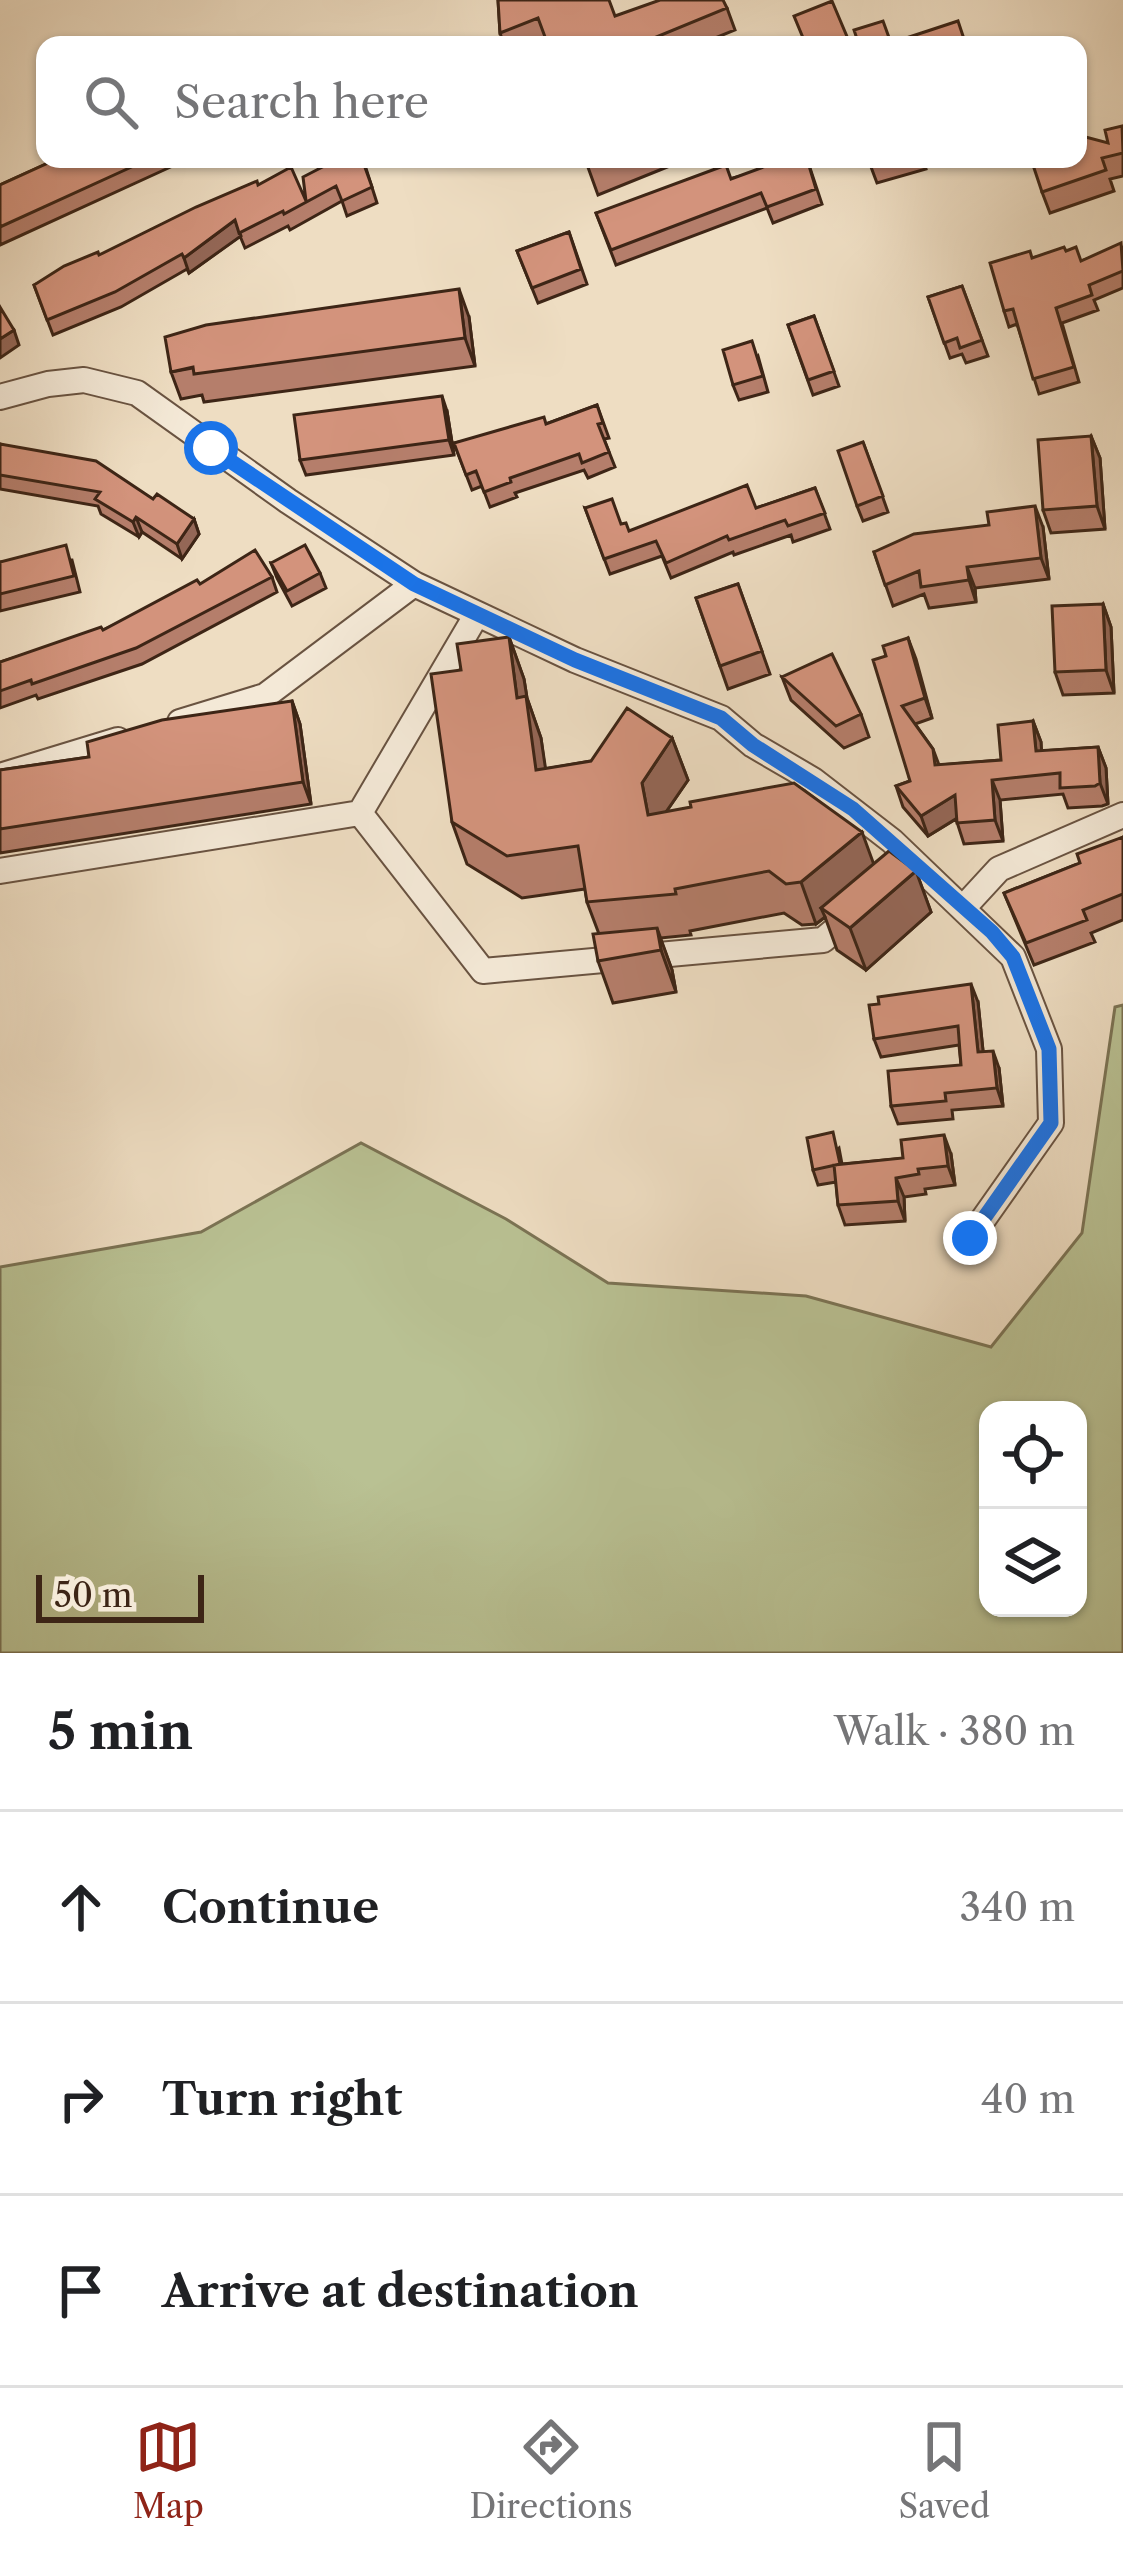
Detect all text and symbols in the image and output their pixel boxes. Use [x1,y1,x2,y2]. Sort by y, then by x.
search box [36,36,1087,168]
icon: search [78,69,144,135]
text: Search here [174,74,429,130]
route start [184,421,238,475]
route end [943,1211,997,1265]
map controls [979,1401,1087,1617]
button: locate [979,1401,1087,1509]
button: layers [979,1509,1087,1617]
scale bar [36,1569,204,1622]
text: 50 m [54,1575,132,1616]
text: 5 min [48,1700,193,1762]
text: Walk · 380 m [834,1707,1075,1755]
icon: ahead [48,1874,114,1940]
text: Continue [162,1879,379,1935]
text: 340 m [960,1883,1075,1931]
icon: right [48,2066,114,2132]
text: Turn right [162,2071,402,2127]
text: 40 m [981,2075,1075,2123]
icon: arrive [48,2258,114,2324]
text: Arrive at destination [162,2263,639,2319]
tab: Map [133,2414,204,2527]
tab: Directions [470,2414,633,2527]
tab: Saved [898,2414,990,2527]

